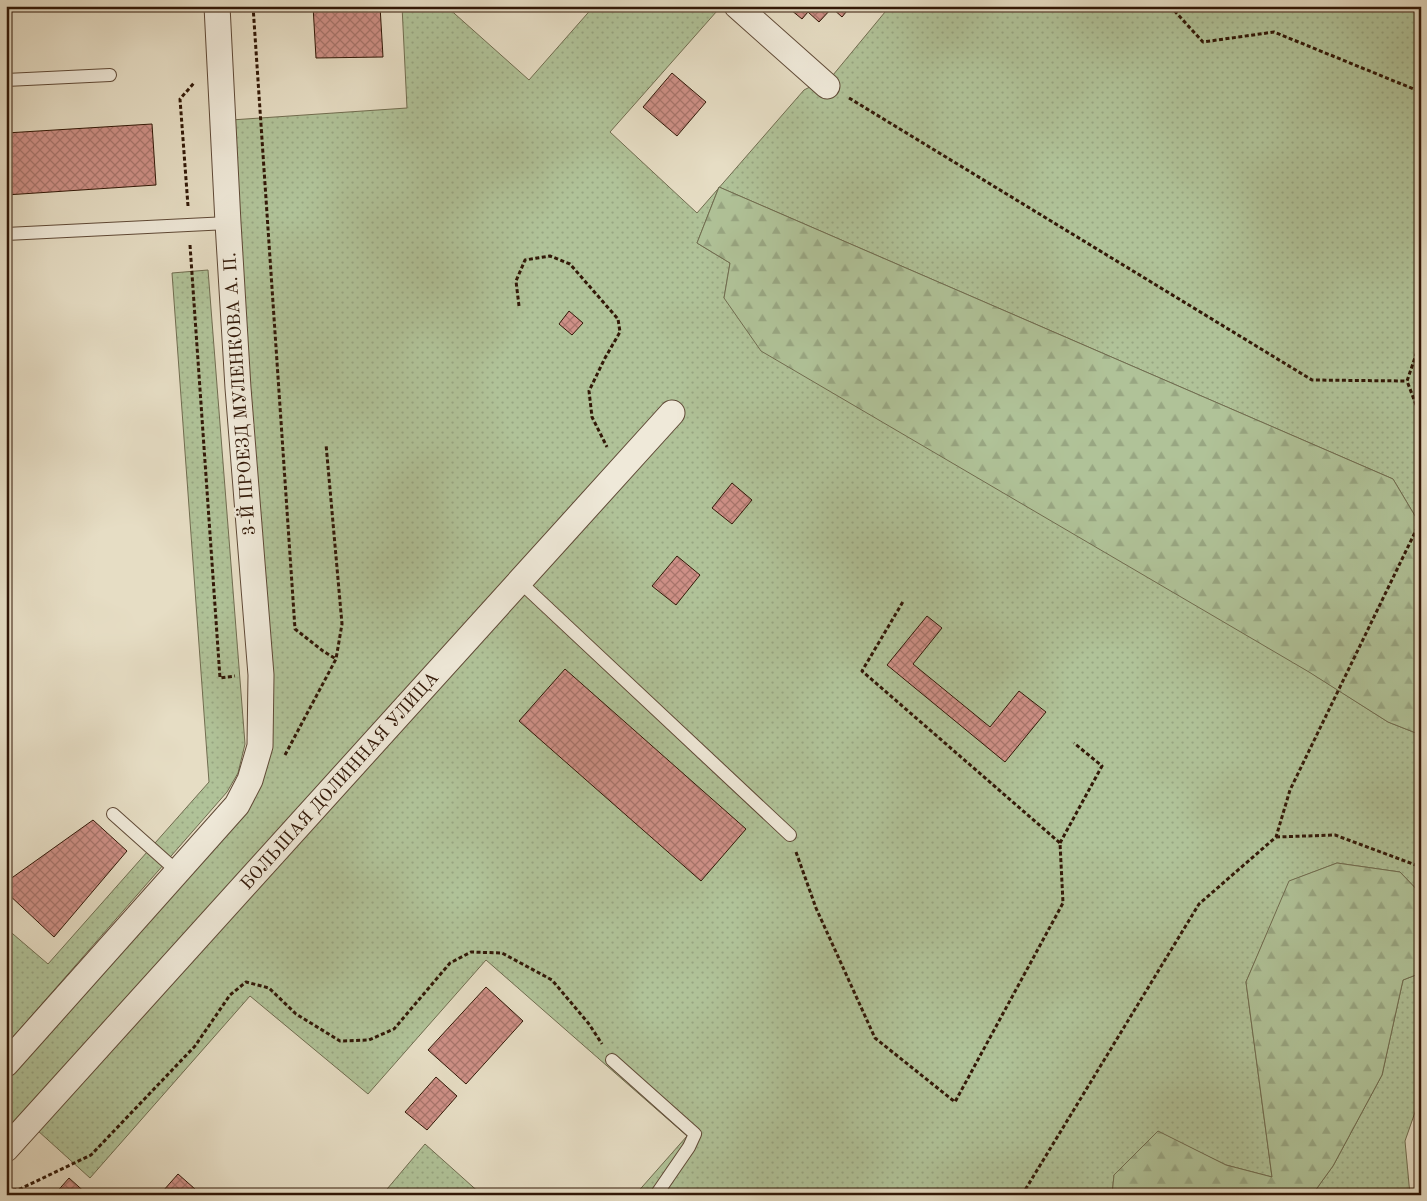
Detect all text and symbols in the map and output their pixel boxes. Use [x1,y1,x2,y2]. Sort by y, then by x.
street label: 3-Й ПРОЕЗД МУЛЕНКОВА А. П. [217,252,259,536]
street label: БОЛЬШАЯ ДОЛИННАЯ УЛИЦА [238,668,443,893]

